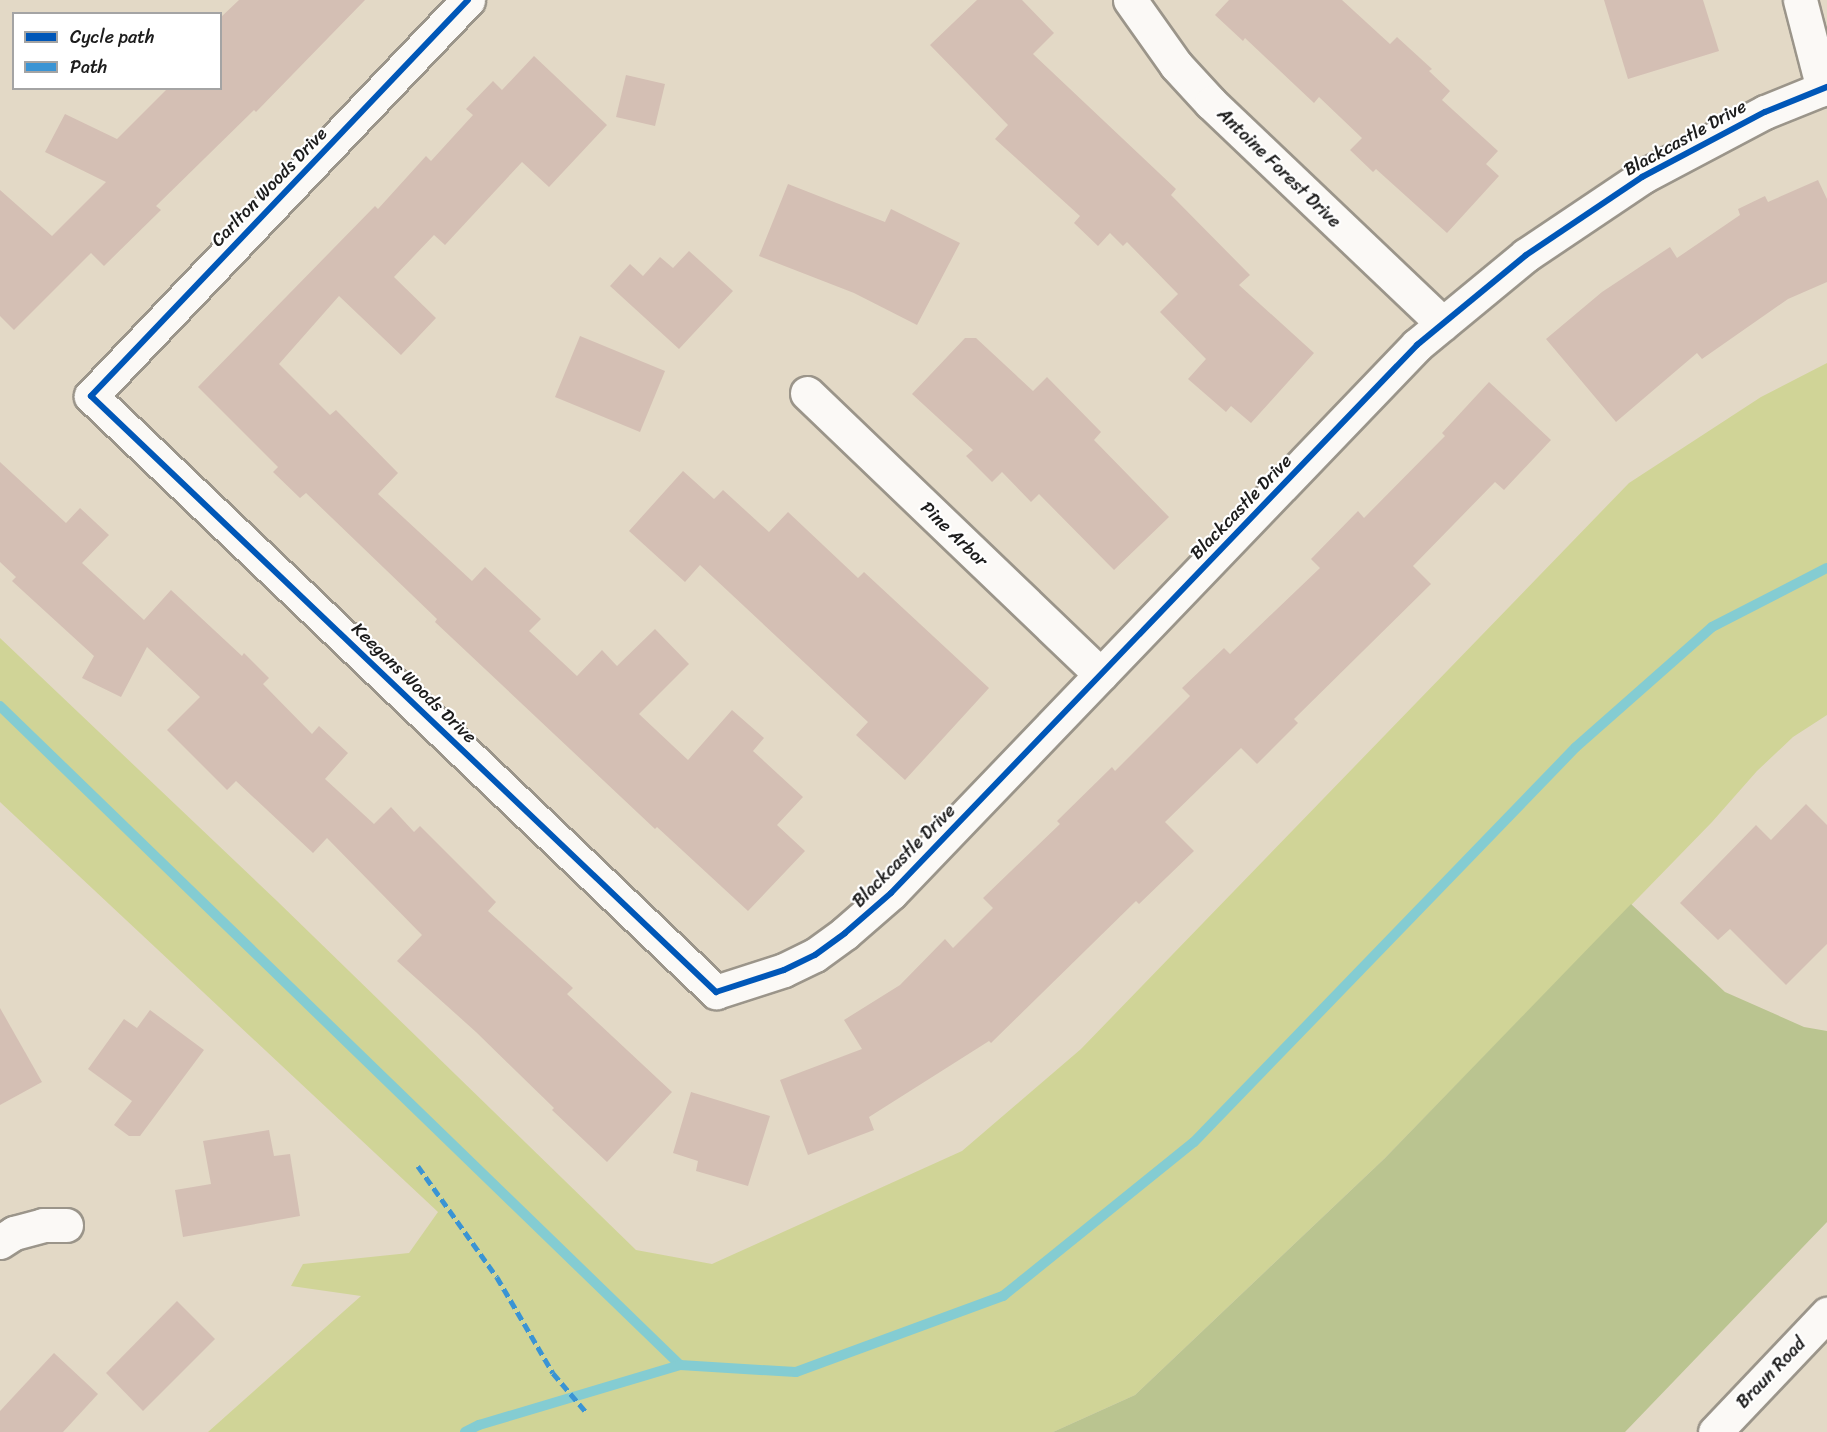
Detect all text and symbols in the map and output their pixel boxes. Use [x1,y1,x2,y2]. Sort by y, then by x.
legend [12,12,222,90]
text: Cycle path [70,21,154,53]
text: Path [70,51,107,83]
street label: Blackcastle Drive [1620,95,1750,181]
street label: Antoine Forest Drive [1213,104,1345,232]
street label: Carlton Woods Drive [206,122,332,252]
street label: Blackcastle Drive [1186,450,1296,564]
street label: Pine Arbor [916,497,992,571]
street label: Keegans Woods Drive [347,618,481,748]
street label: Blackcastle Drive [848,800,960,912]
street label: Braun Road [1732,1333,1810,1413]

